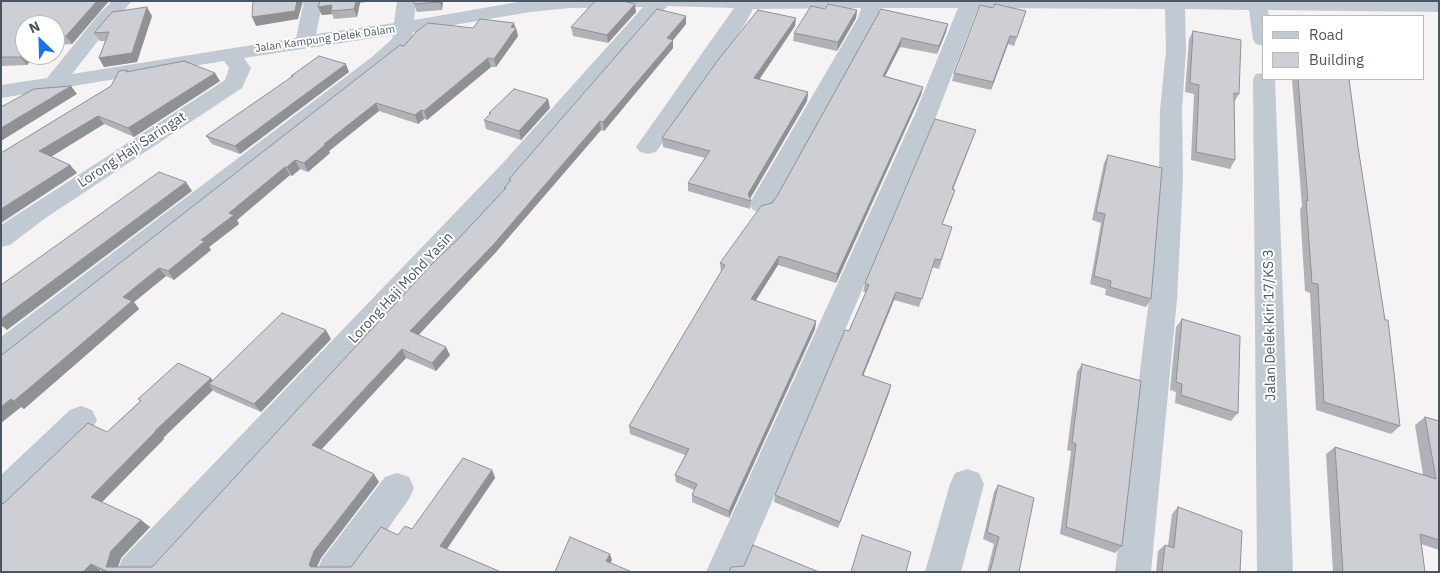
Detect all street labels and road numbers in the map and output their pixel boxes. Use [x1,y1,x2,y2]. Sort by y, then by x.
street label: Jalan Kampung Delek Dalam [254,23,396,55]
street label: Lorong Haji Saringat [75,109,189,191]
street label: Lorong Haji Mohd Yasin [345,229,457,347]
street label: Jalan Delek Kiri 17/KS 3 [1260,249,1280,401]

